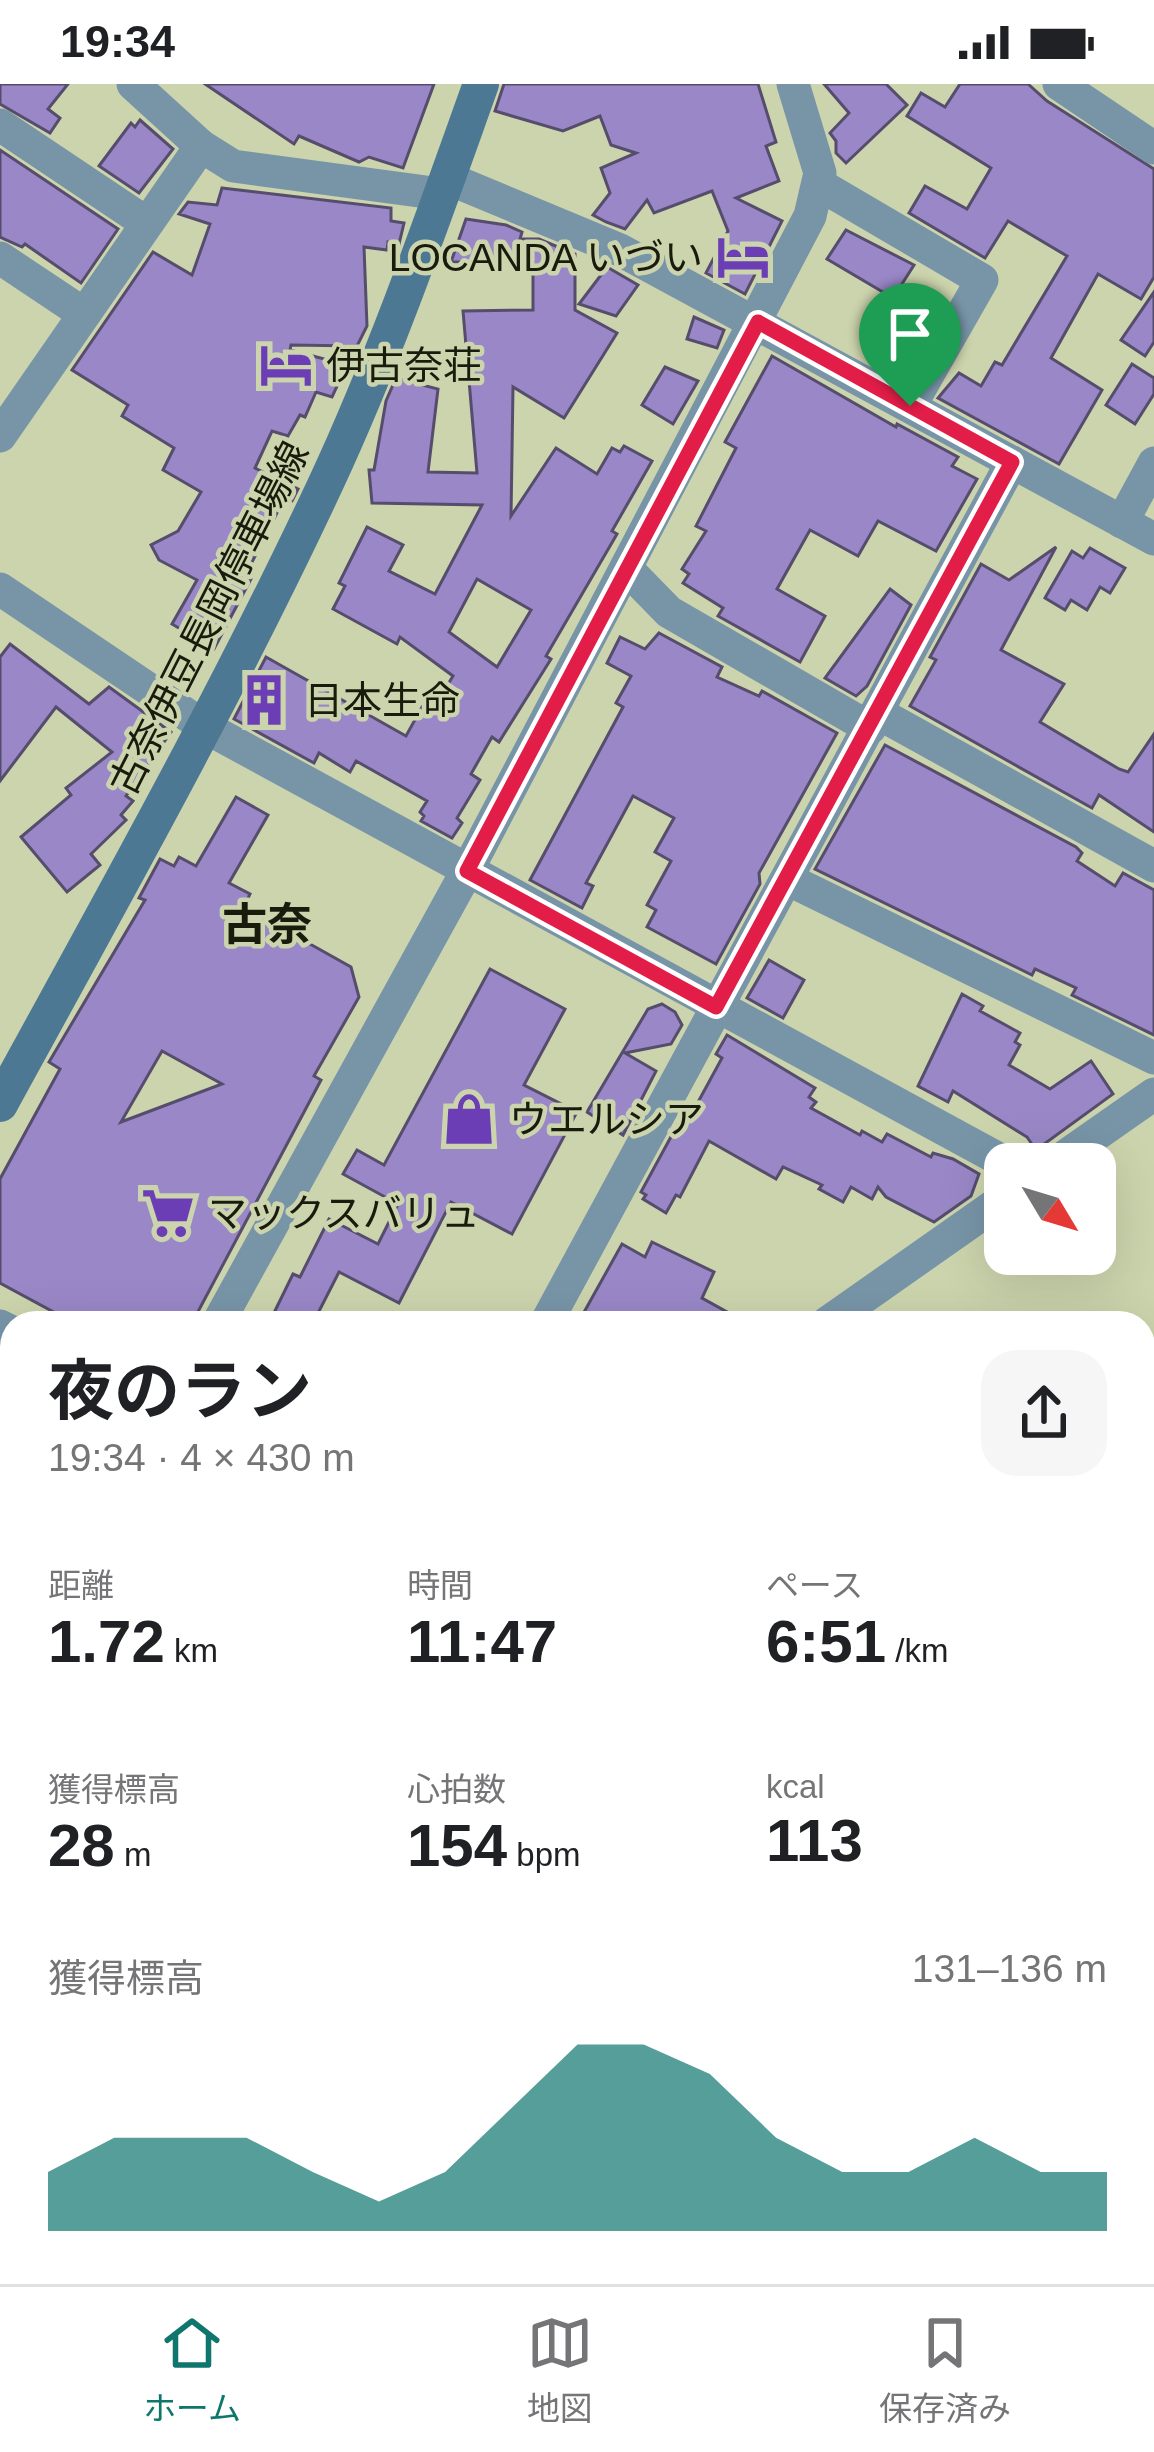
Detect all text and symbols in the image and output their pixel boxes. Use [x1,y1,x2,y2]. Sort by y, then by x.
text: 19:34 [60,16,175,67]
hotel icon: LOCANDA いづい [714,228,772,286]
place label: LOCANDA いづい [389,236,703,279]
pin [859,283,961,406]
icon: arrive [877,301,943,367]
hotel icon: 伊古奈荘 [257,336,315,394]
place label: 伊古奈荘 [326,344,482,387]
street label: 古奈伊豆長岡停車場線 [101,434,317,802]
building icon: 日本生命 [235,671,293,729]
place label: 日本生命 [304,679,460,722]
district label: 古奈 [222,899,312,950]
shop icon: ウエルシア [440,1090,498,1148]
place label: ウエルシア [509,1098,704,1141]
north arrow [984,1143,1116,1275]
map controls [984,1143,1116,1275]
supermarket icon: マックスバリュ [139,1184,197,1242]
place label: マックスバリュ [208,1192,480,1235]
button: share [981,1350,1107,1476]
text: 夜のラン [48,1354,312,1428]
text: 19:34 · 4 × 430 m [48,1436,355,1479]
text: 距離 [48,1567,114,1604]
text: 時間 [407,1567,473,1604]
text: ペース [766,1567,863,1604]
text: 1.72 [48,1608,165,1675]
text: 11:47 [407,1608,557,1675]
text: 6:51 [766,1608,886,1675]
text: km [165,1632,218,1669]
text: /km [886,1632,948,1669]
text: kcal [766,1768,825,1805]
text: 獲得標高 [48,1771,180,1808]
text: 心拍数 [407,1771,506,1808]
text: 113 [766,1807,863,1874]
text: 28 [48,1812,115,1879]
text: 154 [407,1812,507,1879]
text: m [115,1836,151,1873]
text: bpm [507,1836,580,1873]
text: 131–136 m [912,1947,1107,1990]
text: 獲得標高 [48,1957,204,2000]
tab: ホーム [143,2310,241,2430]
tab: 地図 [527,2310,593,2430]
tab: 保存済み [879,2310,1011,2430]

